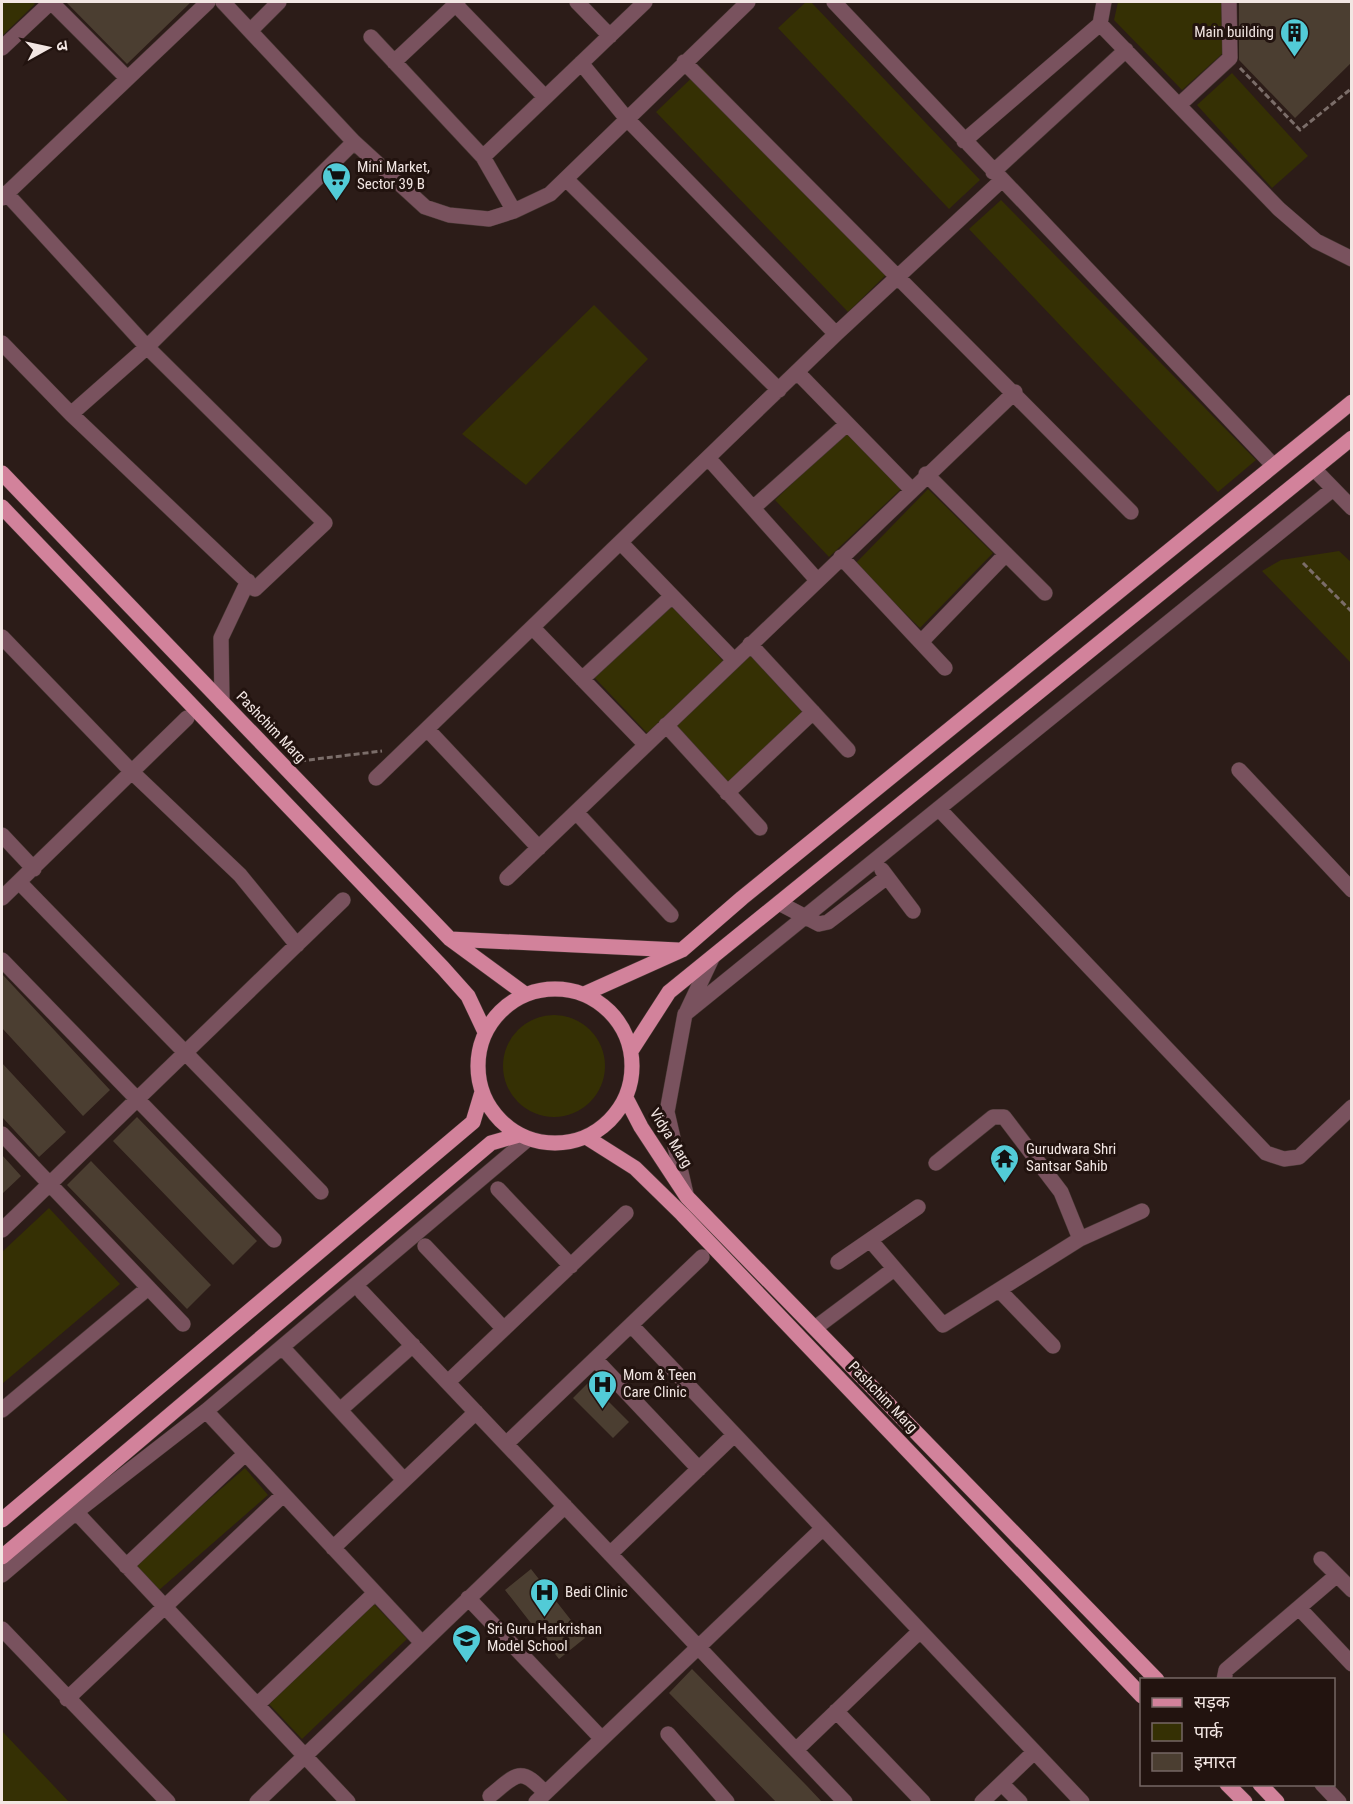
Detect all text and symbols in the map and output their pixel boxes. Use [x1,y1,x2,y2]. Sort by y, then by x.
building icon: Main building [1279,16,1311,58]
north arrow [18,18,78,78]
place label: Main building [1194,23,1274,41]
text: उ [52,40,73,53]
place label: Mini Market, Sector 39 B [357,158,430,193]
supermarket icon: Mini Market, Sector 39 B [320,160,352,202]
street label: Pashchim Marg [233,688,309,766]
street label: Vidya Marg [646,1105,696,1171]
place label: Gurudwara Shri Santsar Sahib [1026,1140,1116,1175]
temple icon: Gurudwara Shri Santsar Sahib [989,1142,1021,1184]
street label: Pashchim Marg [845,1358,921,1436]
place label: Mom & Teen Care Clinic [623,1366,696,1401]
hospital icon: Mom & Teen Care Clinic [586,1368,618,1410]
hospital icon: Bedi Clinic [528,1576,560,1618]
place label: Bedi Clinic [565,1583,628,1601]
place label: Sri Guru Harkrishan Model School [487,1620,602,1655]
school or university icon: Sri Guru Harkrishan Model School [450,1622,482,1664]
legend [1140,1678,1335,1786]
text: सड़क [1194,1691,1231,1712]
text: पार्क [1194,1721,1224,1742]
text: इमारत [1194,1751,1237,1772]

